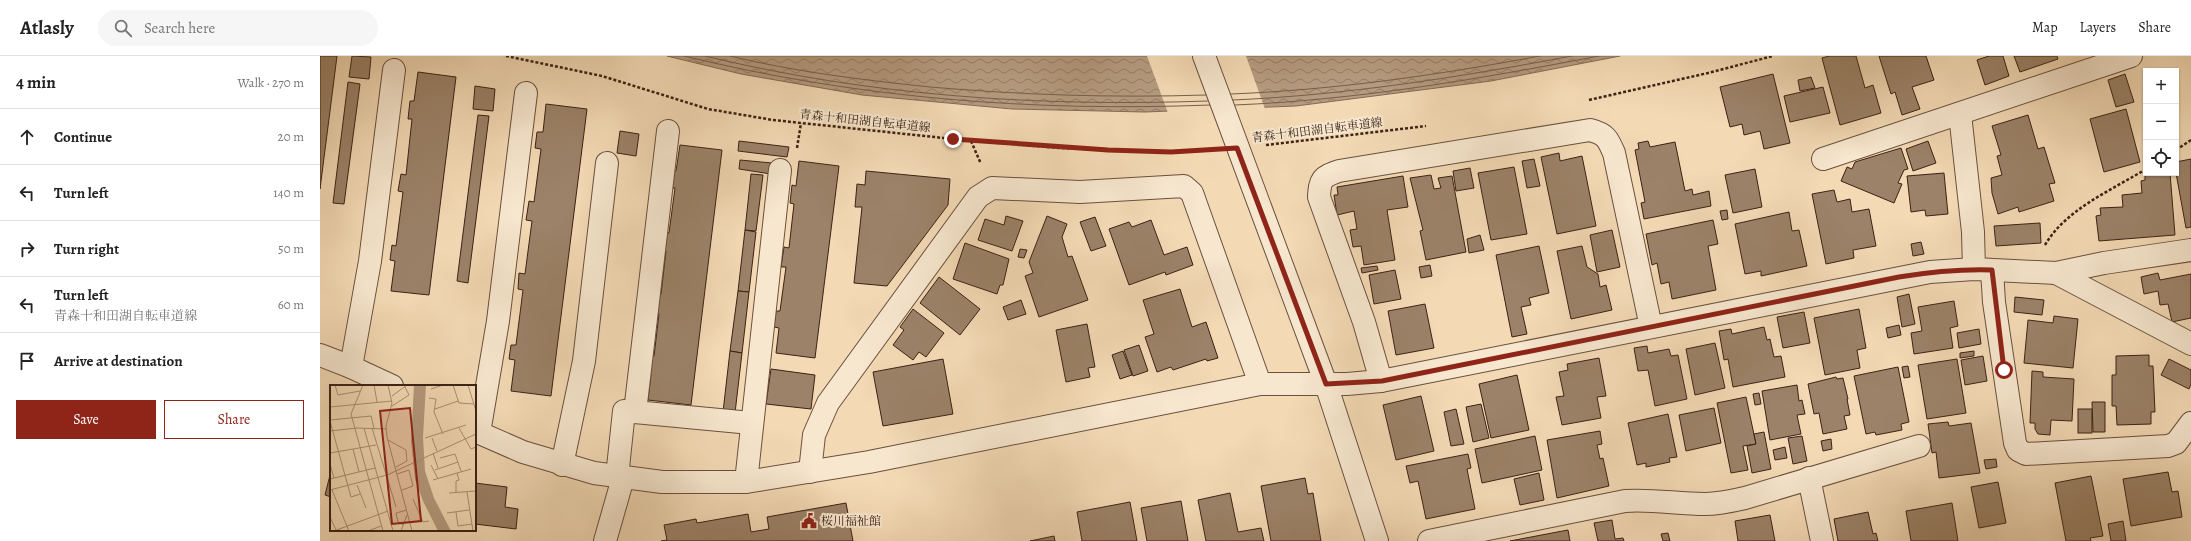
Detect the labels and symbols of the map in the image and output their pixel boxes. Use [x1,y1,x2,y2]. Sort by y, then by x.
street label: 青森十和田湖自転車道線 [799,106,931,136]
street label: 青森十和田湖自転車道線 [1251,114,1383,146]
route end [944,130,962,148]
route start [1995,361,2013,379]
inset map [330,385,476,531]
public building icon: 桜川福祉館 [800,512,818,530]
place label: 桜川福祉館 [821,513,881,529]

